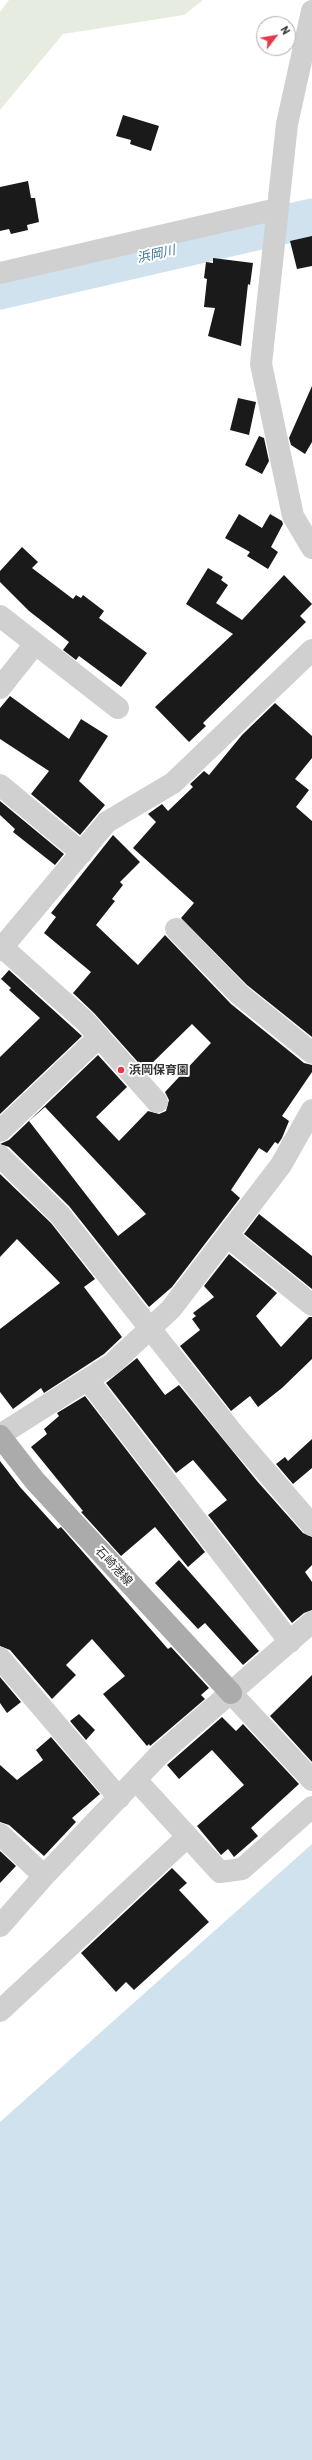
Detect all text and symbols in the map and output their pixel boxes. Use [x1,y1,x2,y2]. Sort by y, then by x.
north arrow [256,16,296,56]
text: N [278,24,293,37]
water label: 浜岡川 [135,242,177,266]
place label: 浜岡保育園 [129,1063,189,1077]
marker: 浜岡保育園 [116,1065,126,1075]
street label: 石崎港線 [92,1544,136,1588]

